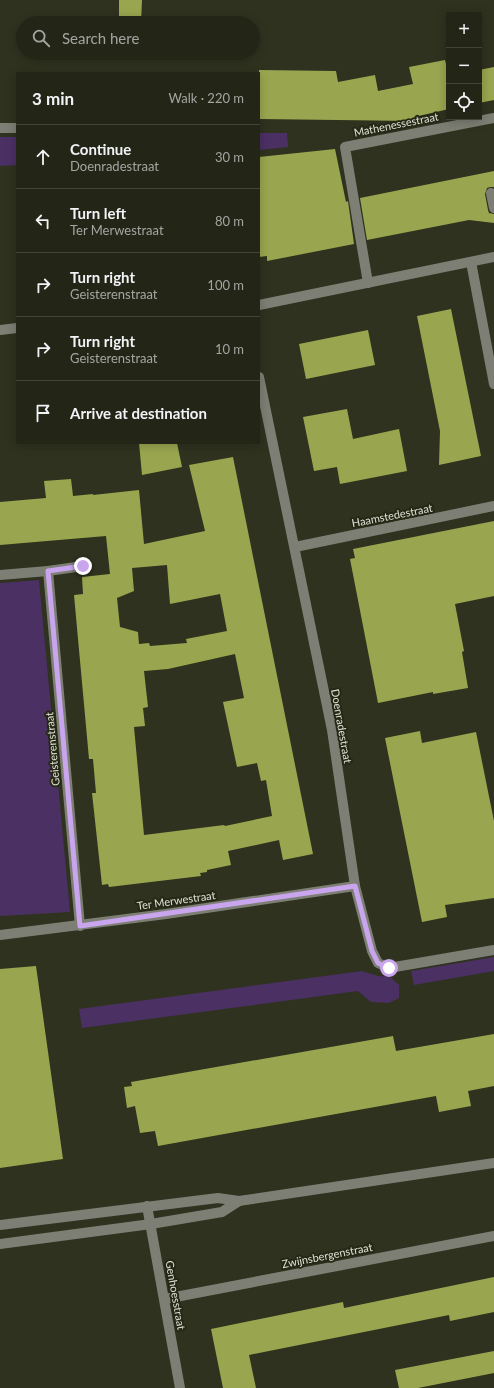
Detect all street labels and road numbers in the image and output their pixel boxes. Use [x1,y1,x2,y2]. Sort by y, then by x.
street label: Mathenessestraat [353,109,440,139]
street label: Haamstedestraat [350,501,434,529]
street label: Doenradestraat [329,688,355,764]
street label: Geisterenstraat [42,711,62,786]
street label: Ter Merwestraat [136,888,216,912]
street label: Zwijnsbergenstraat [281,1240,373,1270]
street label: Genhoesstraat [163,1259,189,1331]

